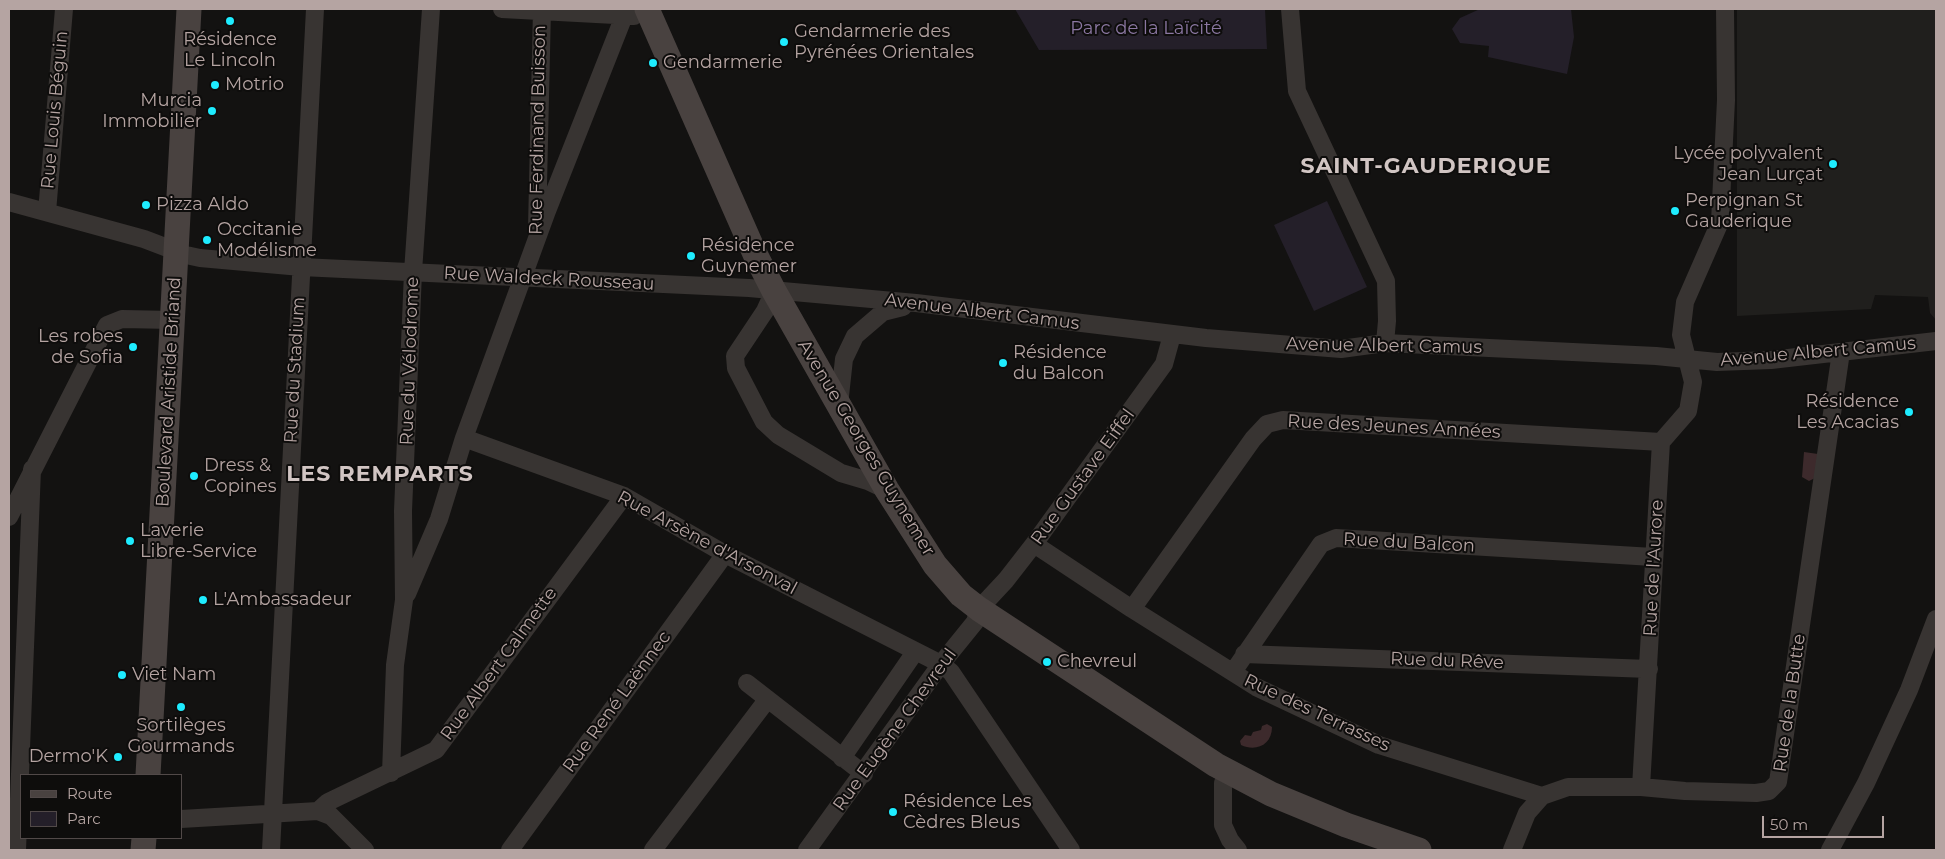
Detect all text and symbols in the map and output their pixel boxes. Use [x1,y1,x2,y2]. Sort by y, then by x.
marker: Résidence Le Lincoln [224,15,236,27]
park label: Parc de la Laïcité [1070,18,1222,40]
place label: Gendarmerie des Pyrénées Orientales [794,21,974,64]
street label: Rue Ferdinand Buisson [525,25,551,235]
place label: Résidence Le Lincoln [183,29,277,72]
street label: Rue Louis Béguin [37,30,73,190]
marker: Gendarmerie des Pyrénées Orientales [778,36,790,48]
place label: Gendarmerie [663,52,783,74]
marker: Gendarmerie [647,57,659,69]
place label: Motrio [225,74,284,96]
marker: Motrio [209,79,221,91]
place label: Murcia Immobilier [102,90,202,132]
marker: Murcia Immobilier [206,105,218,117]
place label: Lycée polyvalent Jean Lurçat [1673,143,1823,186]
district label: SAINT-GAUDERIQUE [1298,154,1554,180]
marker: Lycée polyvalent Jean Lurçat [1827,158,1839,170]
place label: Perpignan St Gauderique [1685,190,1803,232]
place label: Pizza Aldo [156,194,249,216]
marker: Pizza Aldo [140,199,152,211]
marker: Perpignan St Gauderique [1669,205,1681,217]
place label: Occitanie Modélisme [217,219,317,262]
marker: Occitanie Modélisme [201,234,213,246]
place label: Résidence Guynemer [701,235,797,278]
marker: Résidence Guynemer [685,250,697,262]
street label: Rue Waldeck Rousseau [443,263,655,295]
street label: Boulevard Aristide Briand [152,276,186,508]
street label: Rue du Vélodrome [396,276,424,446]
street label: Avenue Albert Camus [883,289,1081,335]
street label: Rue du Stadium [280,296,310,444]
place label: Les robes de Sofia [38,326,123,368]
street label: Avenue Albert Camus [1286,333,1482,359]
street label: Avenue Albert Camus [1719,333,1917,371]
street label: Avenue Georges Guynemer [793,336,939,560]
marker: Les robes de Sofia [127,341,139,353]
place label: Résidence du Balcon [1013,342,1107,384]
marker: Résidence du Balcon [997,357,1009,369]
place label: Résidence Les Acacias [1796,391,1899,434]
street label: Rue Gustave Eiffel [1026,405,1140,549]
marker: Résidence Les Acacias [1903,406,1915,418]
street label: Rue des Jeunes Années [1287,411,1501,443]
place label: Dress & Copines [204,455,277,498]
district label: LES REMPARTS [285,462,475,488]
marker: Dress & Copines [188,470,200,482]
street label: Rue Arsène d'Arsonval [614,486,800,600]
street label: Rue de l'Aurore [1640,499,1668,637]
place label: Laverie Libre-Service [140,520,257,562]
street label: Rue du Balcon [1342,529,1476,557]
marker: Laverie Libre-Service [124,535,136,547]
street label: Rue Albert Calmette [436,583,562,745]
place label: L'Ambassadeur [213,589,352,611]
marker: L'Ambassadeur [197,594,209,606]
street label: Rue René Laënnec [558,627,676,777]
street label: Rue de la Butte [1770,633,1810,773]
street label: Rue Eugène Chevreul [829,644,961,816]
street label: Rue du Rêve [1390,648,1504,674]
place label: Chevreul [1057,651,1137,673]
marker: Chevreul [1041,656,1053,668]
place label: Viet Nam [132,664,216,686]
marker: Viet Nam [116,669,128,681]
street label: Rue des Terrasses [1240,670,1394,756]
marker: Sortilèges Gourmands [175,701,187,713]
place label: Sortilèges Gourmands [127,715,235,758]
place label: Dermo'K [29,746,108,768]
marker: Dermo'K [112,751,124,763]
legend [20,774,182,839]
text: Route [67,784,112,803]
place label: Résidence Les Cèdres Bleus [903,791,1031,834]
marker: Résidence Les Cèdres Bleus [887,806,899,818]
scale bar [1765,806,1888,838]
text: Parc [67,809,101,828]
text: 50 m [1770,815,1808,834]

